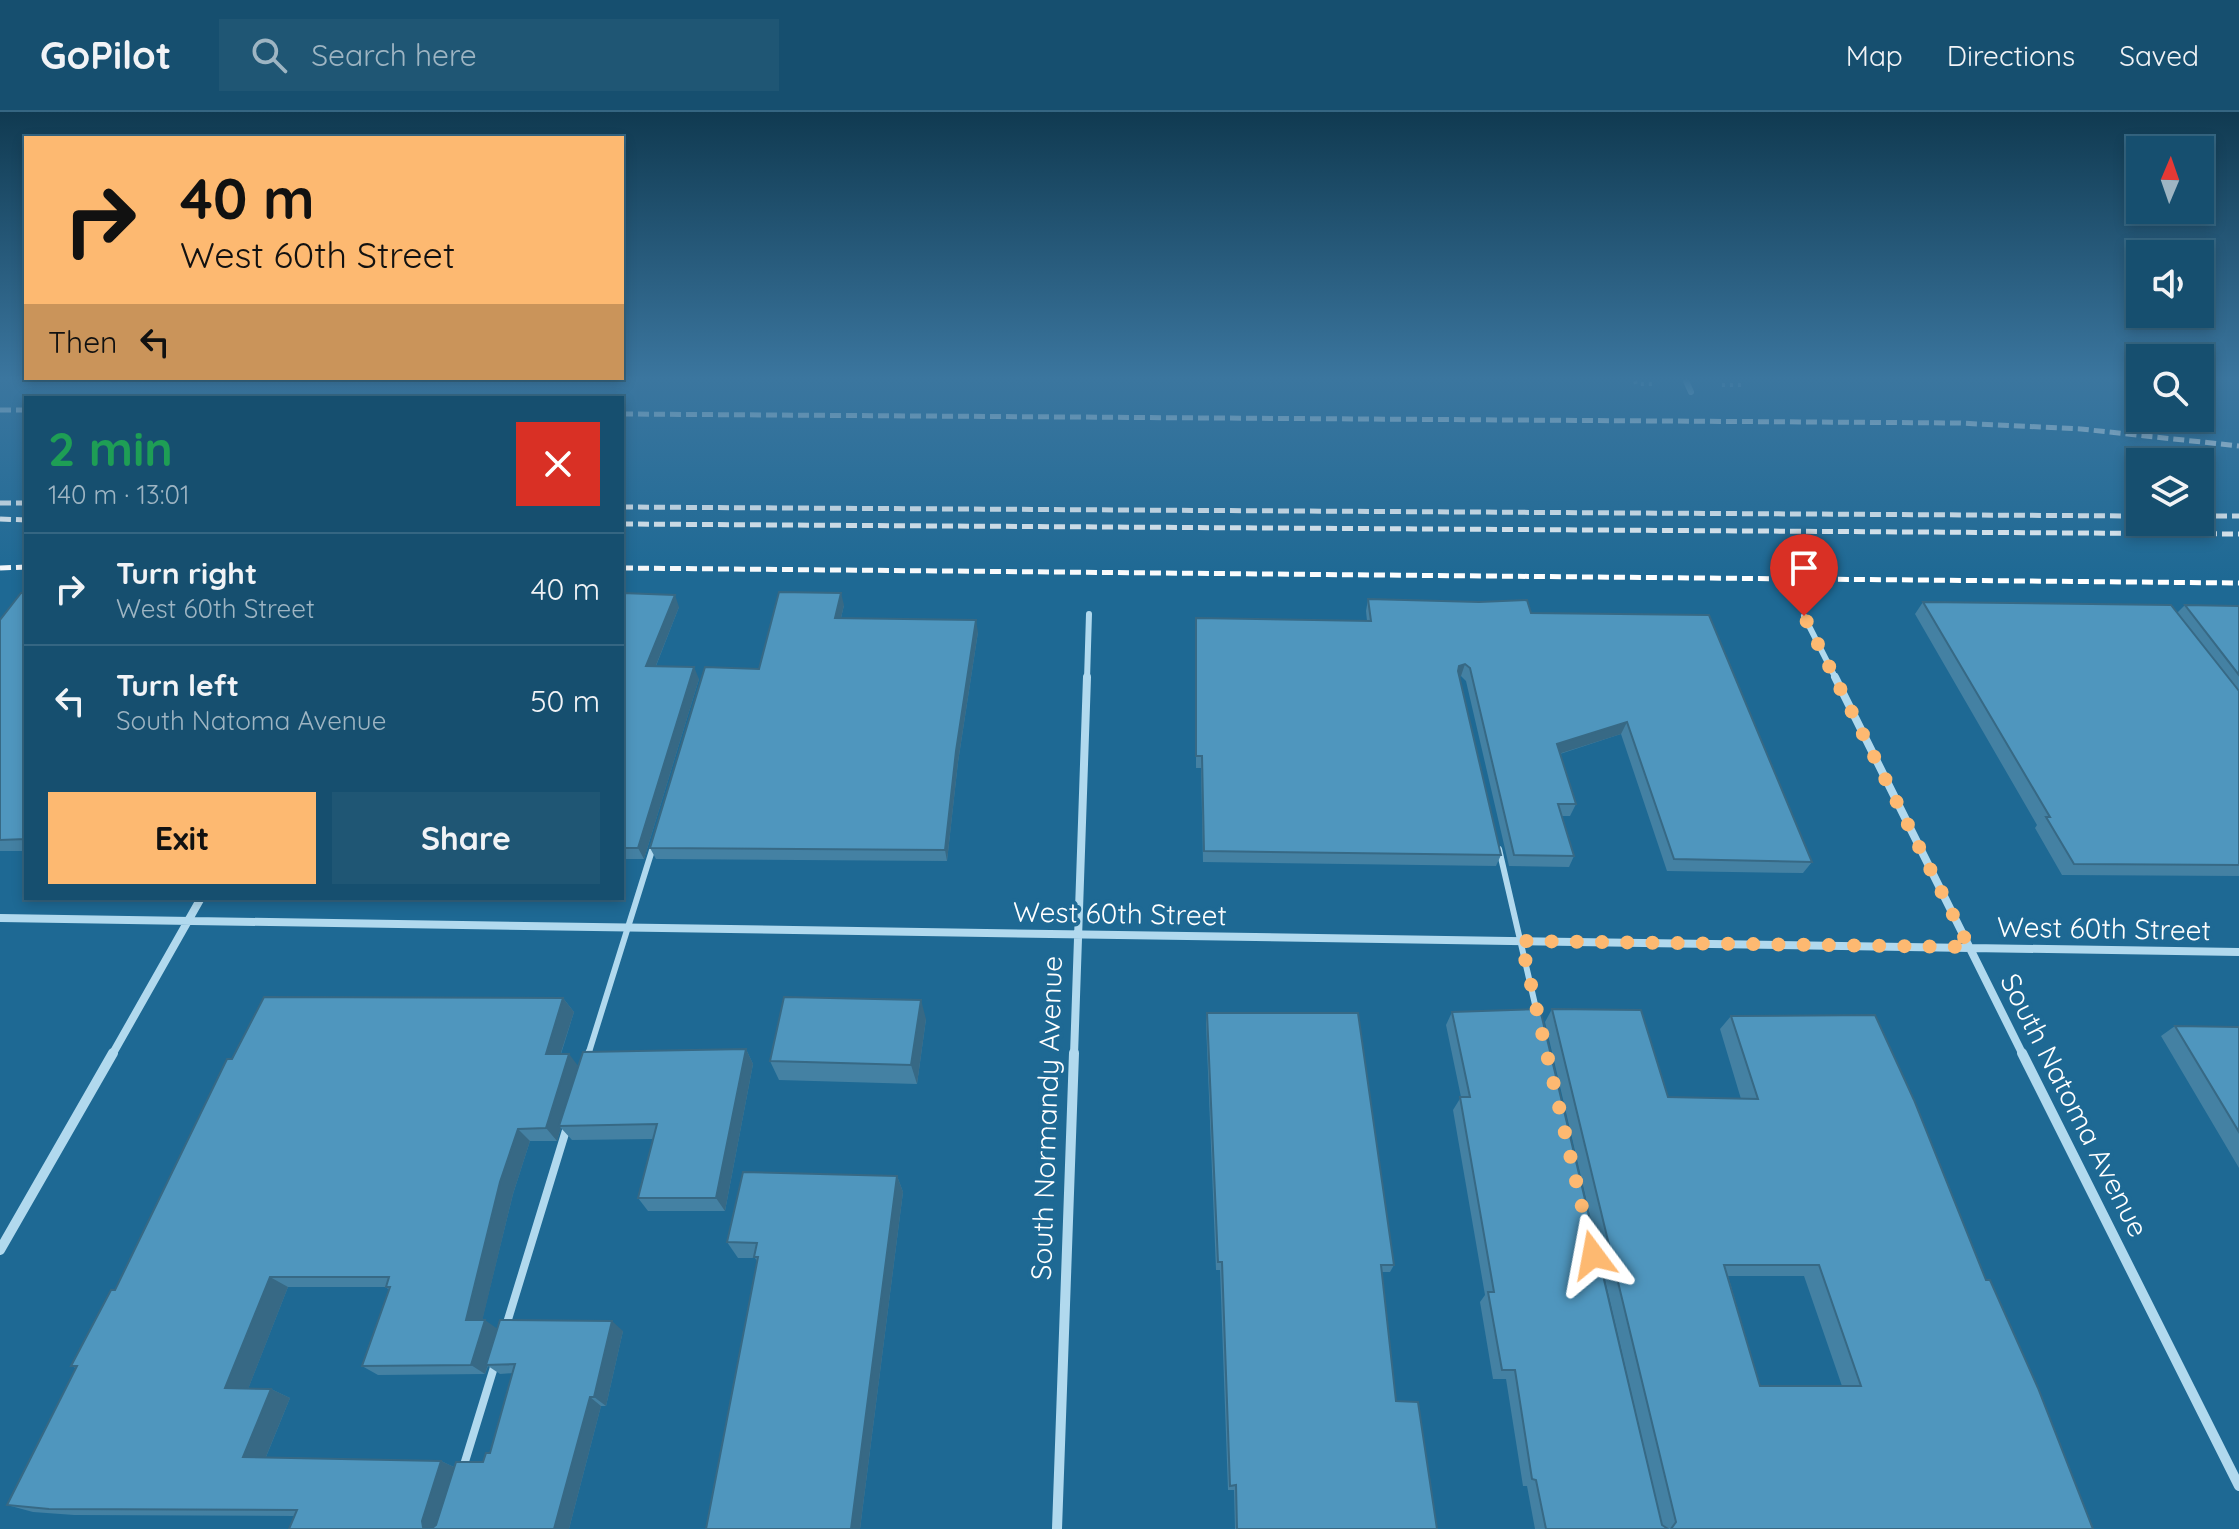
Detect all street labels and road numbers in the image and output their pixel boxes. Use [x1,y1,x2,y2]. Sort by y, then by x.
street label: West 60th Street [1013,894,1227,932]
street label: West 60th Street [1997,909,2211,947]
street label: South Normandy Avenue [1023,955,1069,1281]
street label: South Natoma Avenue [1993,967,2157,1243]

